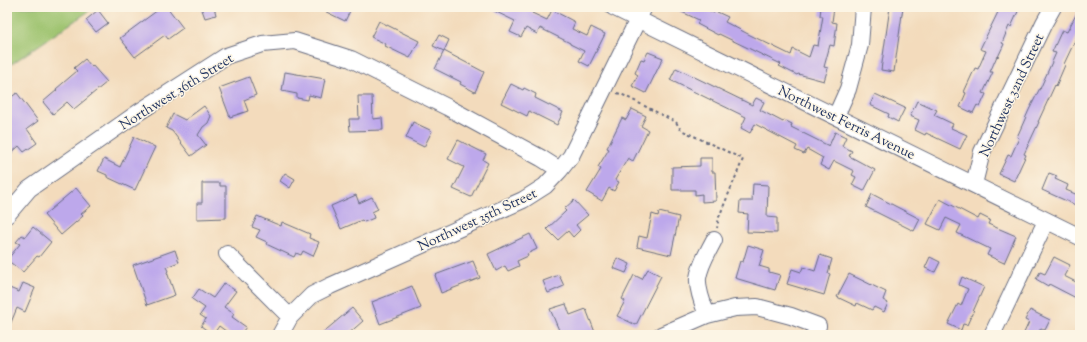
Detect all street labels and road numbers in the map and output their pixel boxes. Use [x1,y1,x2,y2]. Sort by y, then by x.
street label: Northwest 32nd Street [975,31,1050,161]
street label: Northwest 36th Street [116,49,238,136]
street label: Northwest Ferris Avenue [774,82,918,166]
street label: Northwest 35th Street [415,184,541,257]

